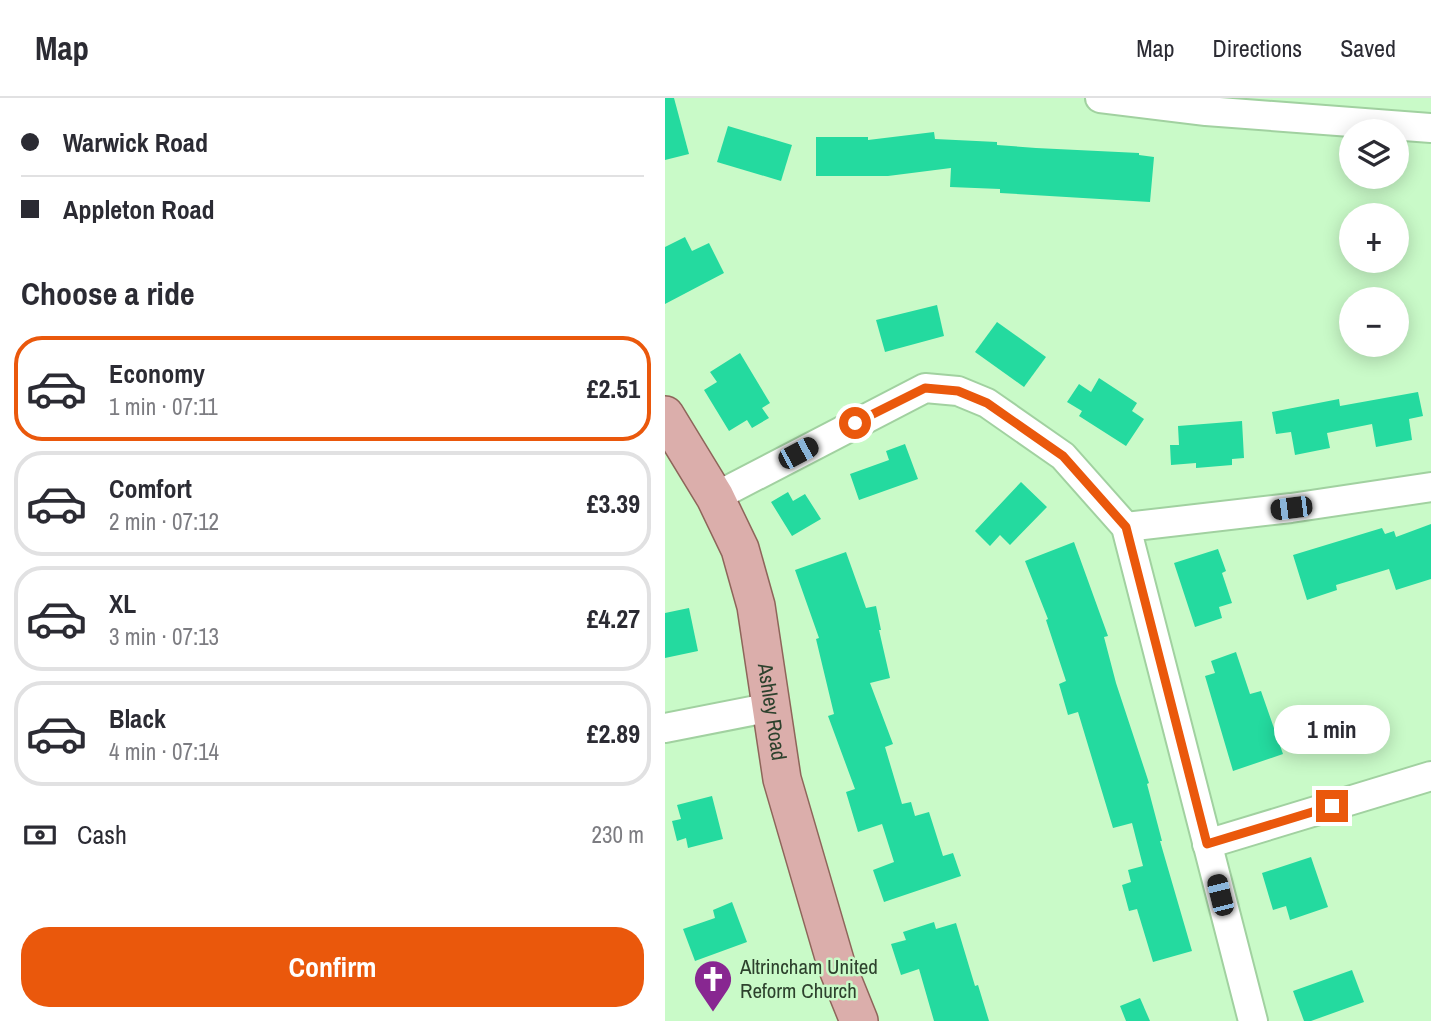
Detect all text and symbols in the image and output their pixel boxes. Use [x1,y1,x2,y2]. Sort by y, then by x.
text: Map [35,26,89,70]
text: Map [1136,32,1174,64]
text: Directions [1212,32,1302,64]
text: Saved [1340,32,1396,64]
map controls [1339,119,1409,357]
button: layers [1339,119,1409,189]
text: Warwick Road [63,125,208,160]
text: Appleton Road [63,192,215,227]
button: + [1339,203,1409,273]
text: Choose a ride [21,272,195,315]
button: − [1339,287,1409,357]
text: Economy [109,356,205,391]
icon: car [25,357,88,420]
text: £2.51 [587,371,640,406]
text: 1 min · 07:11 [109,391,218,422]
route start [839,407,871,439]
car [775,434,822,472]
text: Comfort [109,471,192,506]
icon: car [25,472,88,535]
text: £3.39 [587,486,640,521]
car [1269,495,1314,521]
text: 2 min · 07:12 [109,506,219,537]
text: XL [109,586,136,621]
icon: car [25,587,88,650]
text: £4.27 [587,601,640,636]
text: 3 min · 07:13 [109,621,219,652]
street label: Ashley Road [751,660,794,762]
text: Black [109,701,166,736]
icon: car [25,702,88,765]
callout: 1 min [1274,704,1390,754]
text: 1 min [1307,714,1357,745]
text: £2.89 [587,716,640,751]
text: 4 min · 07:14 [109,736,219,767]
route end [1316,790,1348,822]
icon: cash [21,816,59,854]
text: Cash [77,817,127,852]
text: 230 m [592,819,644,850]
car [1205,872,1236,918]
button: Confirm [21,927,644,1007]
place label: Altrincham United Reform Church [739,952,878,1005]
church icon: Altrincham United Reform Church [692,958,734,1013]

